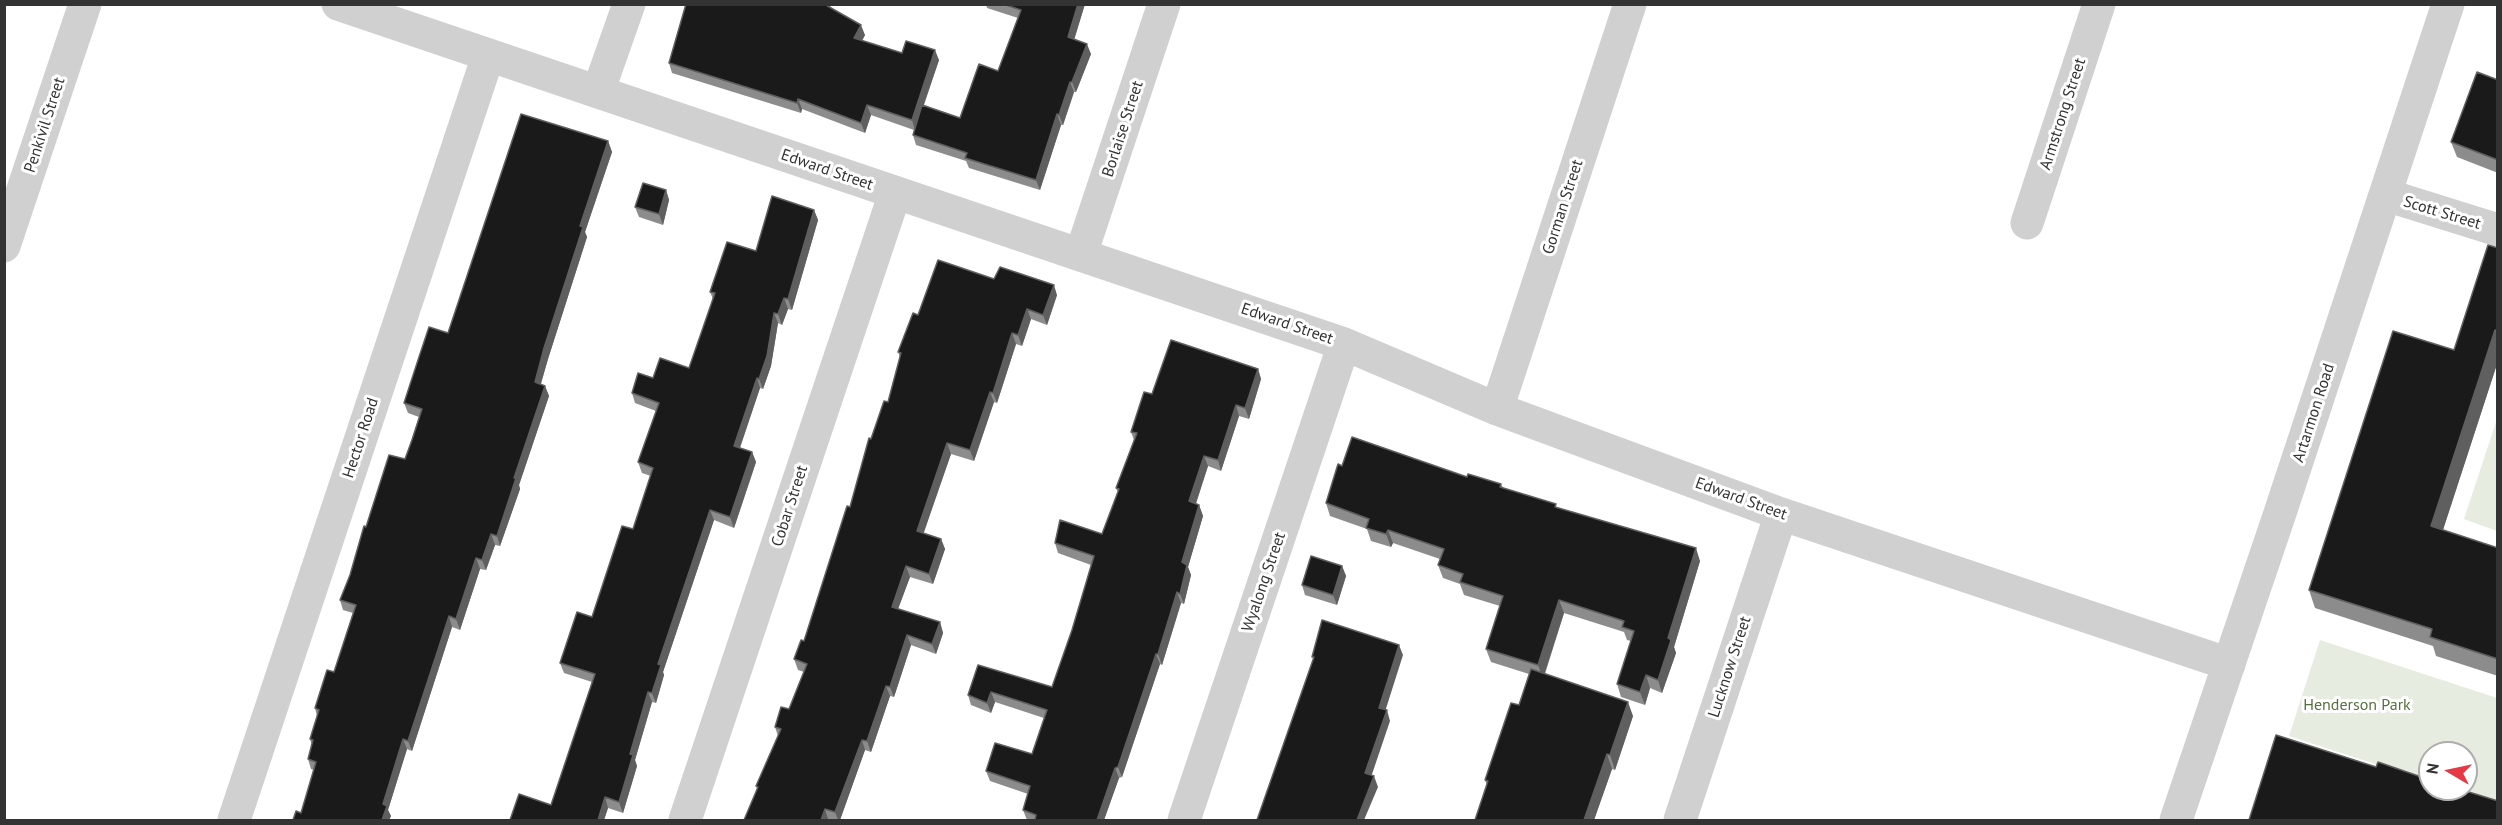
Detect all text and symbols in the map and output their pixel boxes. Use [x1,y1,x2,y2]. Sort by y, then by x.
street label: Armstrong Street [2036,56,2090,172]
street label: Penkivil Street [21,75,69,175]
street label: Borlaise Street [1098,78,1148,180]
street label: Edward Street [778,145,876,195]
street label: Gorman Street [1539,157,1587,257]
street label: Scott Street [2401,192,2483,234]
street label: Edward Street [1238,299,1336,349]
street label: Artarmon Road [2289,361,2339,465]
street label: Hector Road [339,395,383,481]
street label: Cobar Street [768,463,812,549]
street label: Edward Street [1693,474,1789,524]
street label: Wyalong Street [1238,530,1290,634]
street label: Lucknow Street [1705,614,1755,720]
park label: Henderson Park [2303,695,2411,715]
north arrow [2418,741,2478,801]
text: N [2421,762,2443,775]

